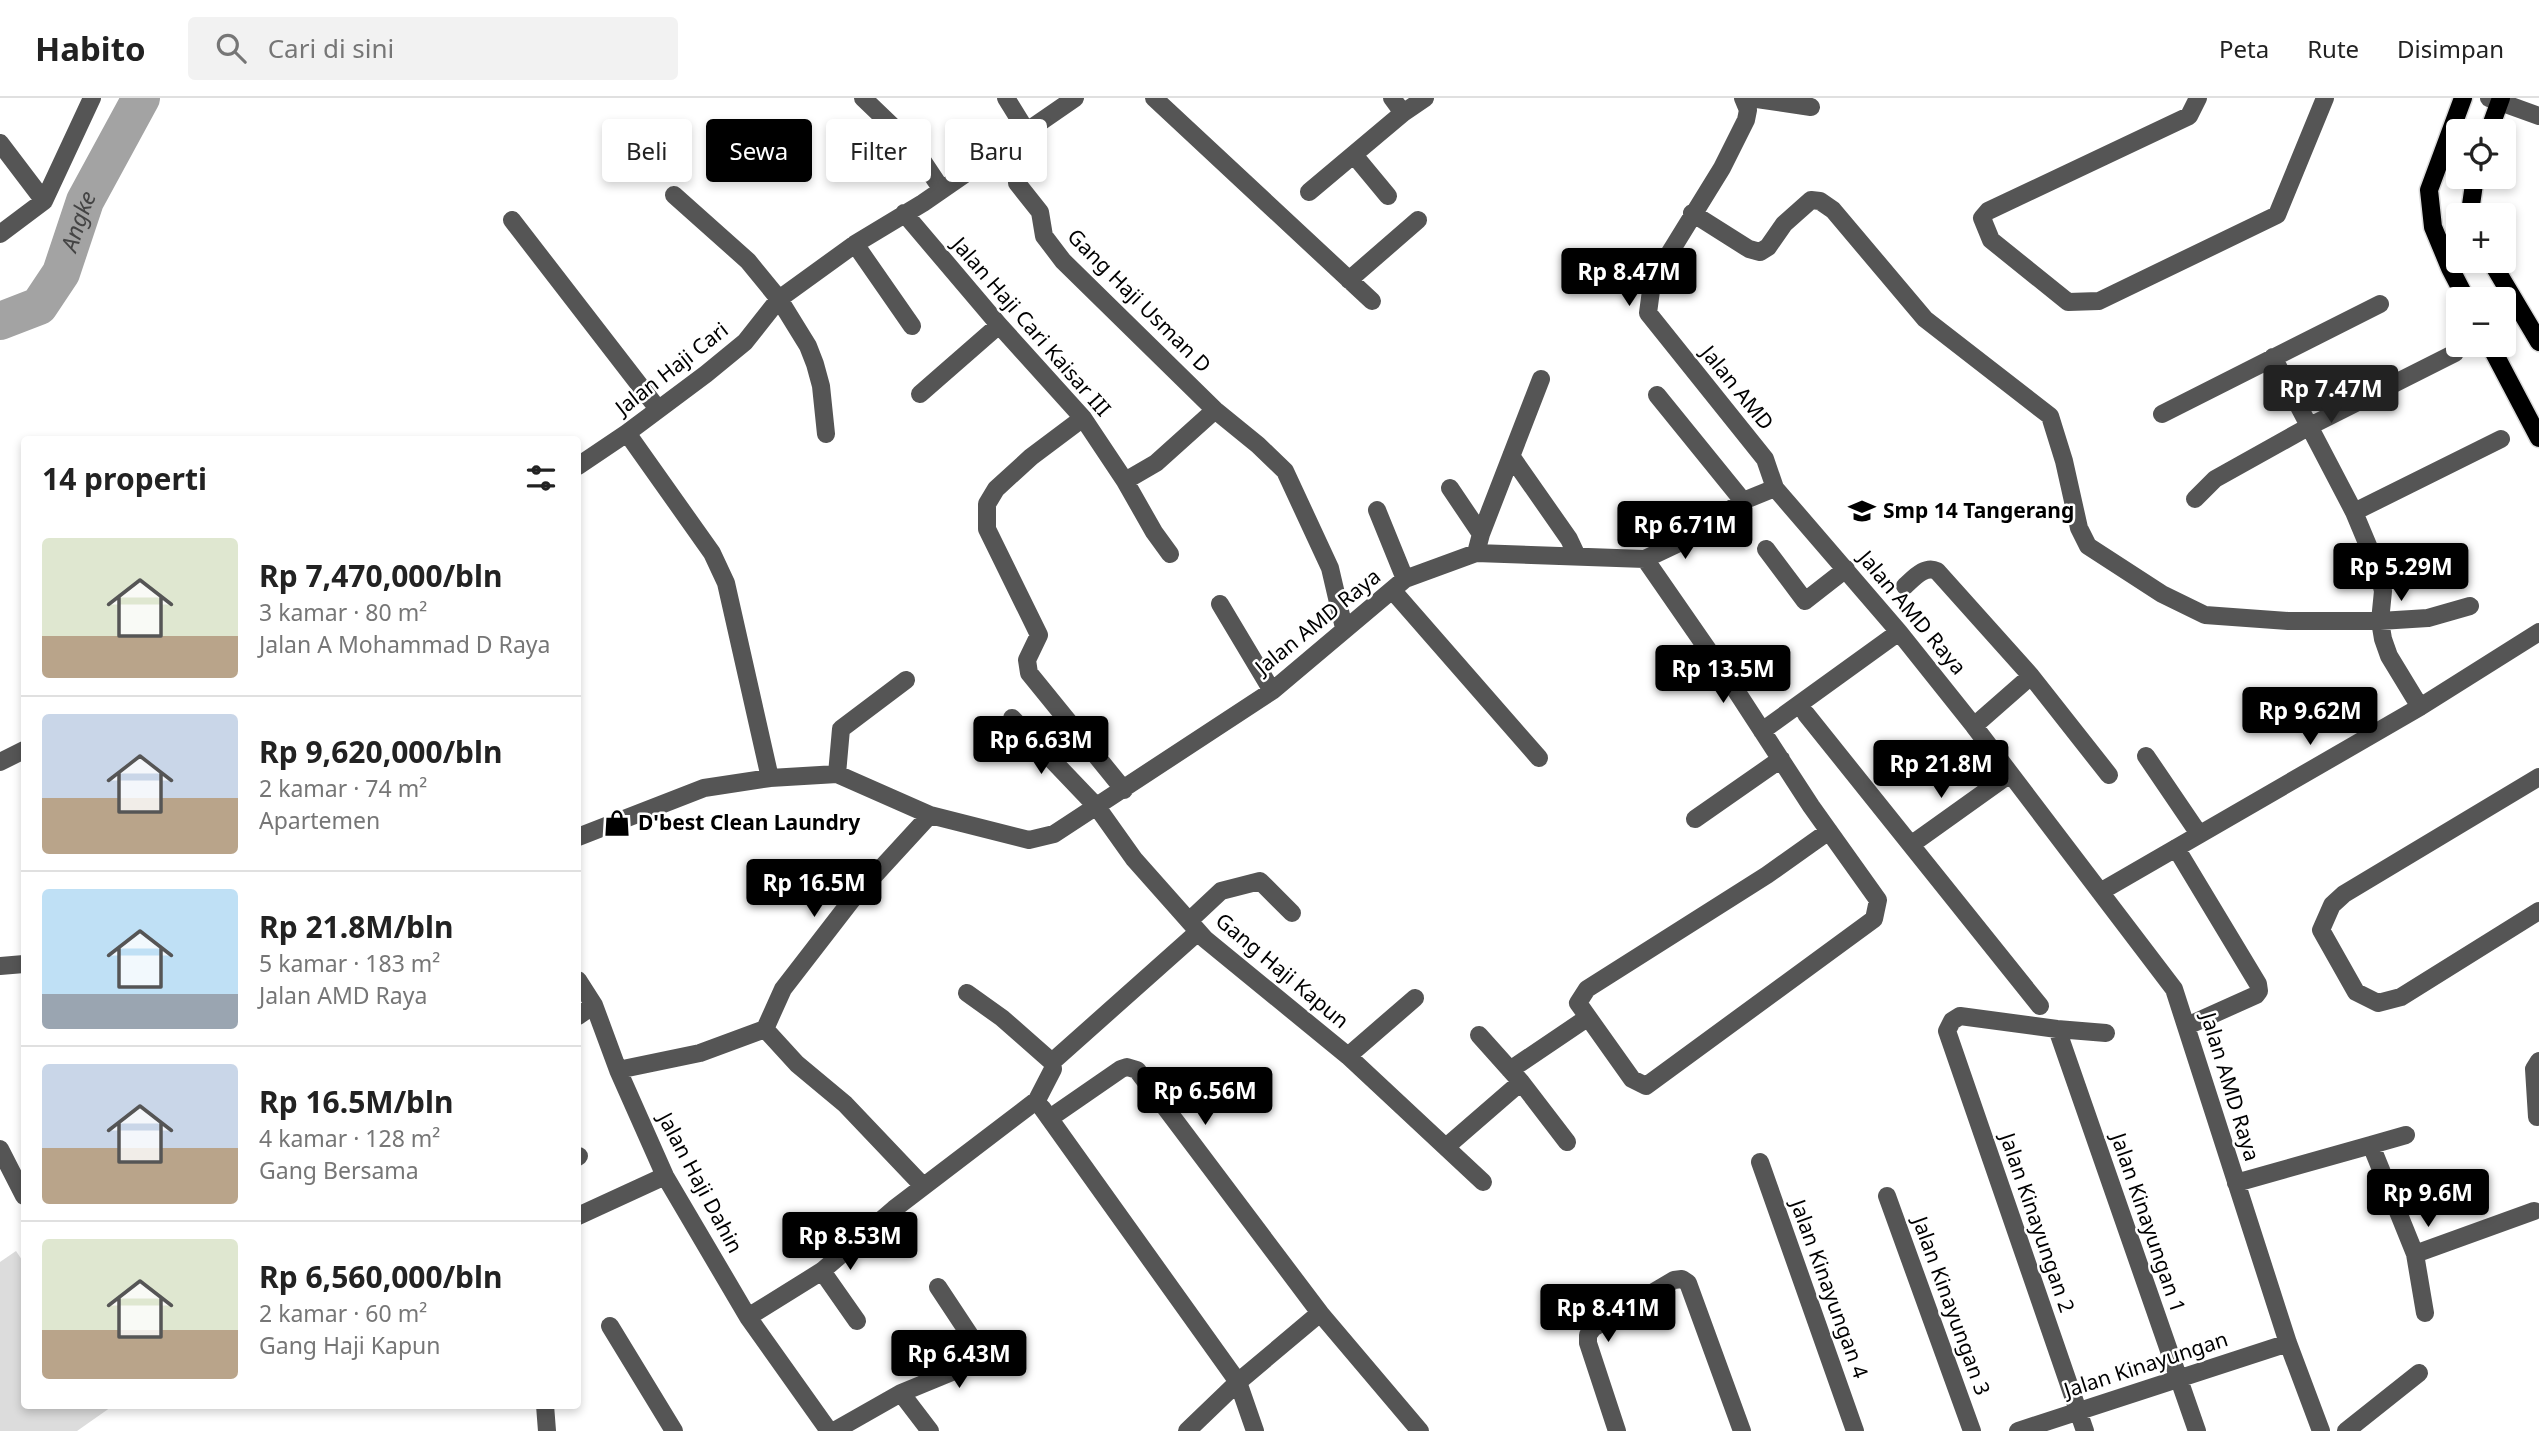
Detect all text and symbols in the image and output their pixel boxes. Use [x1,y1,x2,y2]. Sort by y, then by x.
search box [188,17,678,80]
text: Habito [35,26,146,71]
icon: search [212,29,250,67]
text: Cari di sini [268,30,394,66]
text: Peta [2219,32,2269,65]
text: Rute [2307,32,2359,65]
text: Disimpan [2397,32,2504,65]
chip: Beli [602,119,692,182]
chip: Sewa [706,119,812,182]
chip: Filter [826,119,931,182]
chip: Baru [945,119,1047,182]
map controls [2446,119,2516,357]
button: locate [2446,119,2516,189]
water label: Angke [52,184,103,257]
button: + [2446,203,2516,273]
street label: Gang Haji Usman D [1062,222,1218,378]
street label: Jalan Haji Cari Kaisar III [945,229,1117,422]
pin: Rp 8.47M [1557,248,1701,308]
text: Rp 8.47M [1577,255,1681,287]
button: − [2446,287,2516,357]
street label: Jalan Haji Cari [608,315,734,422]
street label: Jalan AMD [1694,338,1780,435]
pin: Rp 7.47M [2259,366,2403,425]
text: Rp 7.47M [2279,372,2383,404]
text: 14 properti [42,458,207,499]
icon: filters [522,459,560,497]
school or university icon: Smp 14 Tangerang [1847,496,1877,526]
place label: Smp 14 Tangerang [1883,496,2074,524]
pin: Rp 6.71M [1613,502,1757,561]
text: Rp 6.71M [1633,508,1737,540]
street label: Jalan AMD Raya [1851,543,1973,680]
pin: Rp 5.29M [2329,544,2473,603]
text: Rp 5.29M [2349,550,2453,582]
text: Rp 7,470,000/bln [259,555,503,596]
street label: Jalan AMD Raya [1247,562,1386,682]
icon: home [98,566,182,650]
text: 3 kamar · 80 m² [259,596,427,628]
text: Jalan A Mohammad D Raya [259,628,550,660]
pin: Rp 13.5M [1651,646,1795,705]
text: Rp 13.5M [1671,652,1775,684]
pin: Rp 9.62M [2238,688,2382,747]
text: Rp 9.62M [2258,694,2362,726]
pin: Rp 6.63M [969,716,1113,776]
text: Rp 6.63M [989,723,1093,755]
text: Rp 9,620,000/bln [259,731,503,772]
pin: Rp 21.8M [1869,740,2013,800]
icon: home [98,742,182,826]
text: Rp 21.8M [1889,747,1993,779]
text: 2 kamar · 74 m² [259,772,427,804]
text: Apartemen [259,804,380,836]
shop icon: D'best Clean Laundry [602,808,632,838]
place label: D'best Clean Laundry [638,808,860,836]
pin: Rp 16.5M [742,860,886,919]
text: Rp 16.5M [762,866,866,898]
text: Rp 21.8M/bln [259,906,454,947]
street label: Gang Haji Kapun [1210,906,1355,1034]
icon: home [98,917,182,1001]
text: 5 kamar · 183 m² [259,947,440,979]
text: Jalan AMD Raya [259,979,427,1011]
street label: Jalan AMD Raya [2195,1007,2267,1164]
pin: Rp 6.56M [1133,1068,1277,1127]
text: Rp 6.56M [1153,1074,1257,1106]
text: Rp 16.5M/bln [259,1081,454,1122]
icon: home [98,1092,182,1176]
street label: Jalan Haji Dahin [651,1106,750,1258]
text: 4 kamar · 128 m² [259,1122,440,1154]
street label: Jalan Kinayungan 2 [1993,1127,2082,1316]
street label: Jalan Kinayungan 1 [2104,1127,2193,1316]
text: Gang Bersama [259,1154,419,1186]
pin: Rp 9.6M [2363,1170,2493,1229]
text: Rp 9.6M [2383,1176,2473,1208]
street label: Jalan Kinayungan 4 [1784,1194,1875,1382]
street label: Jalan Kinayungan 3 [1906,1211,1997,1399]
pin: Rp 8.53M [778,1212,922,1272]
text: Rp 8.53M [798,1219,902,1251]
text: Rp 6,560,000/bln [259,1256,503,1297]
icon: home [98,1267,182,1351]
pin: Rp 8.41M [1536,1284,1680,1344]
text: Rp 8.41M [1556,1291,1660,1323]
text: 2 kamar · 60 m² [259,1297,427,1329]
street label: Jalan Kinayungan [2058,1324,2231,1404]
text: Gang Haji Kapun [259,1329,441,1361]
pin: Rp 6.43M [887,1330,1031,1390]
text: Rp 6.43M [907,1337,1011,1369]

